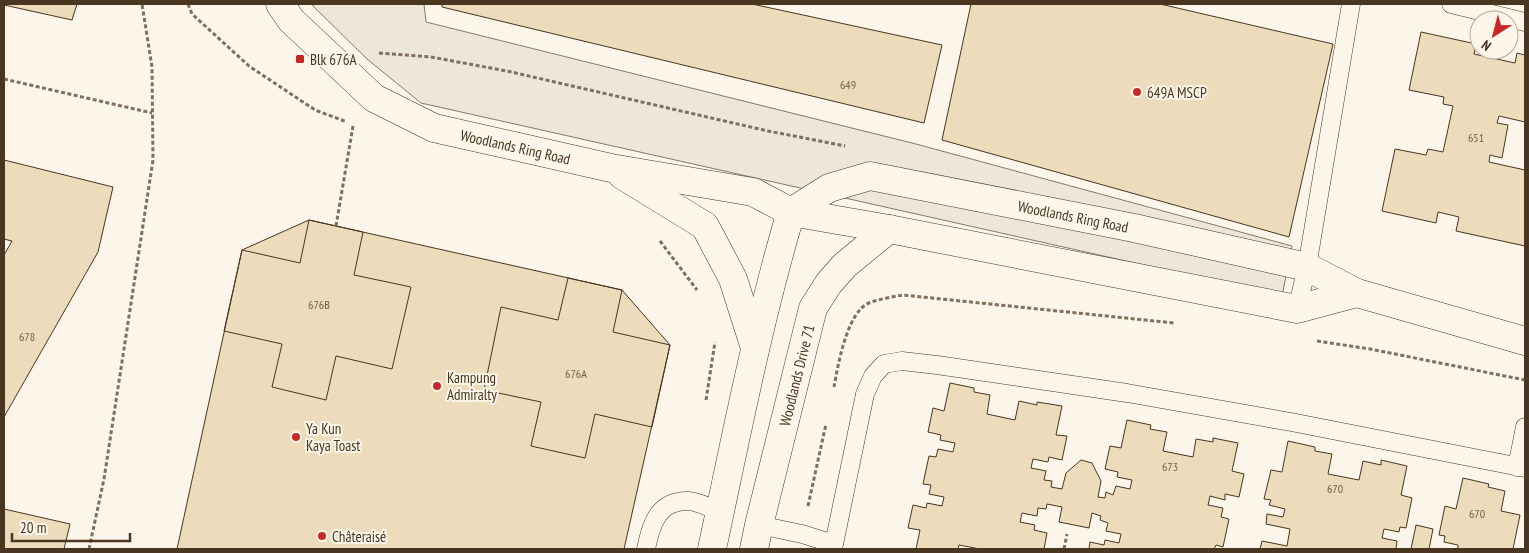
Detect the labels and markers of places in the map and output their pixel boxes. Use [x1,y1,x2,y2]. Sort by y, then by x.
place label: Blk 676A [310,50,357,69]
marker: Blk 676A [294,53,306,65]
place label: 649A MSCP [1147,83,1207,102]
marker: 649A MSCP [1131,86,1143,98]
place label: Kampung Admiralty [447,368,497,404]
marker: Kampung Admiralty [431,380,443,392]
place label: Ya Kun Kaya Toast [306,419,360,455]
marker: Ya Kun Kaya Toast [290,431,302,443]
place label: Châteraisé [332,527,386,546]
marker: Châteraisé [316,530,328,542]

